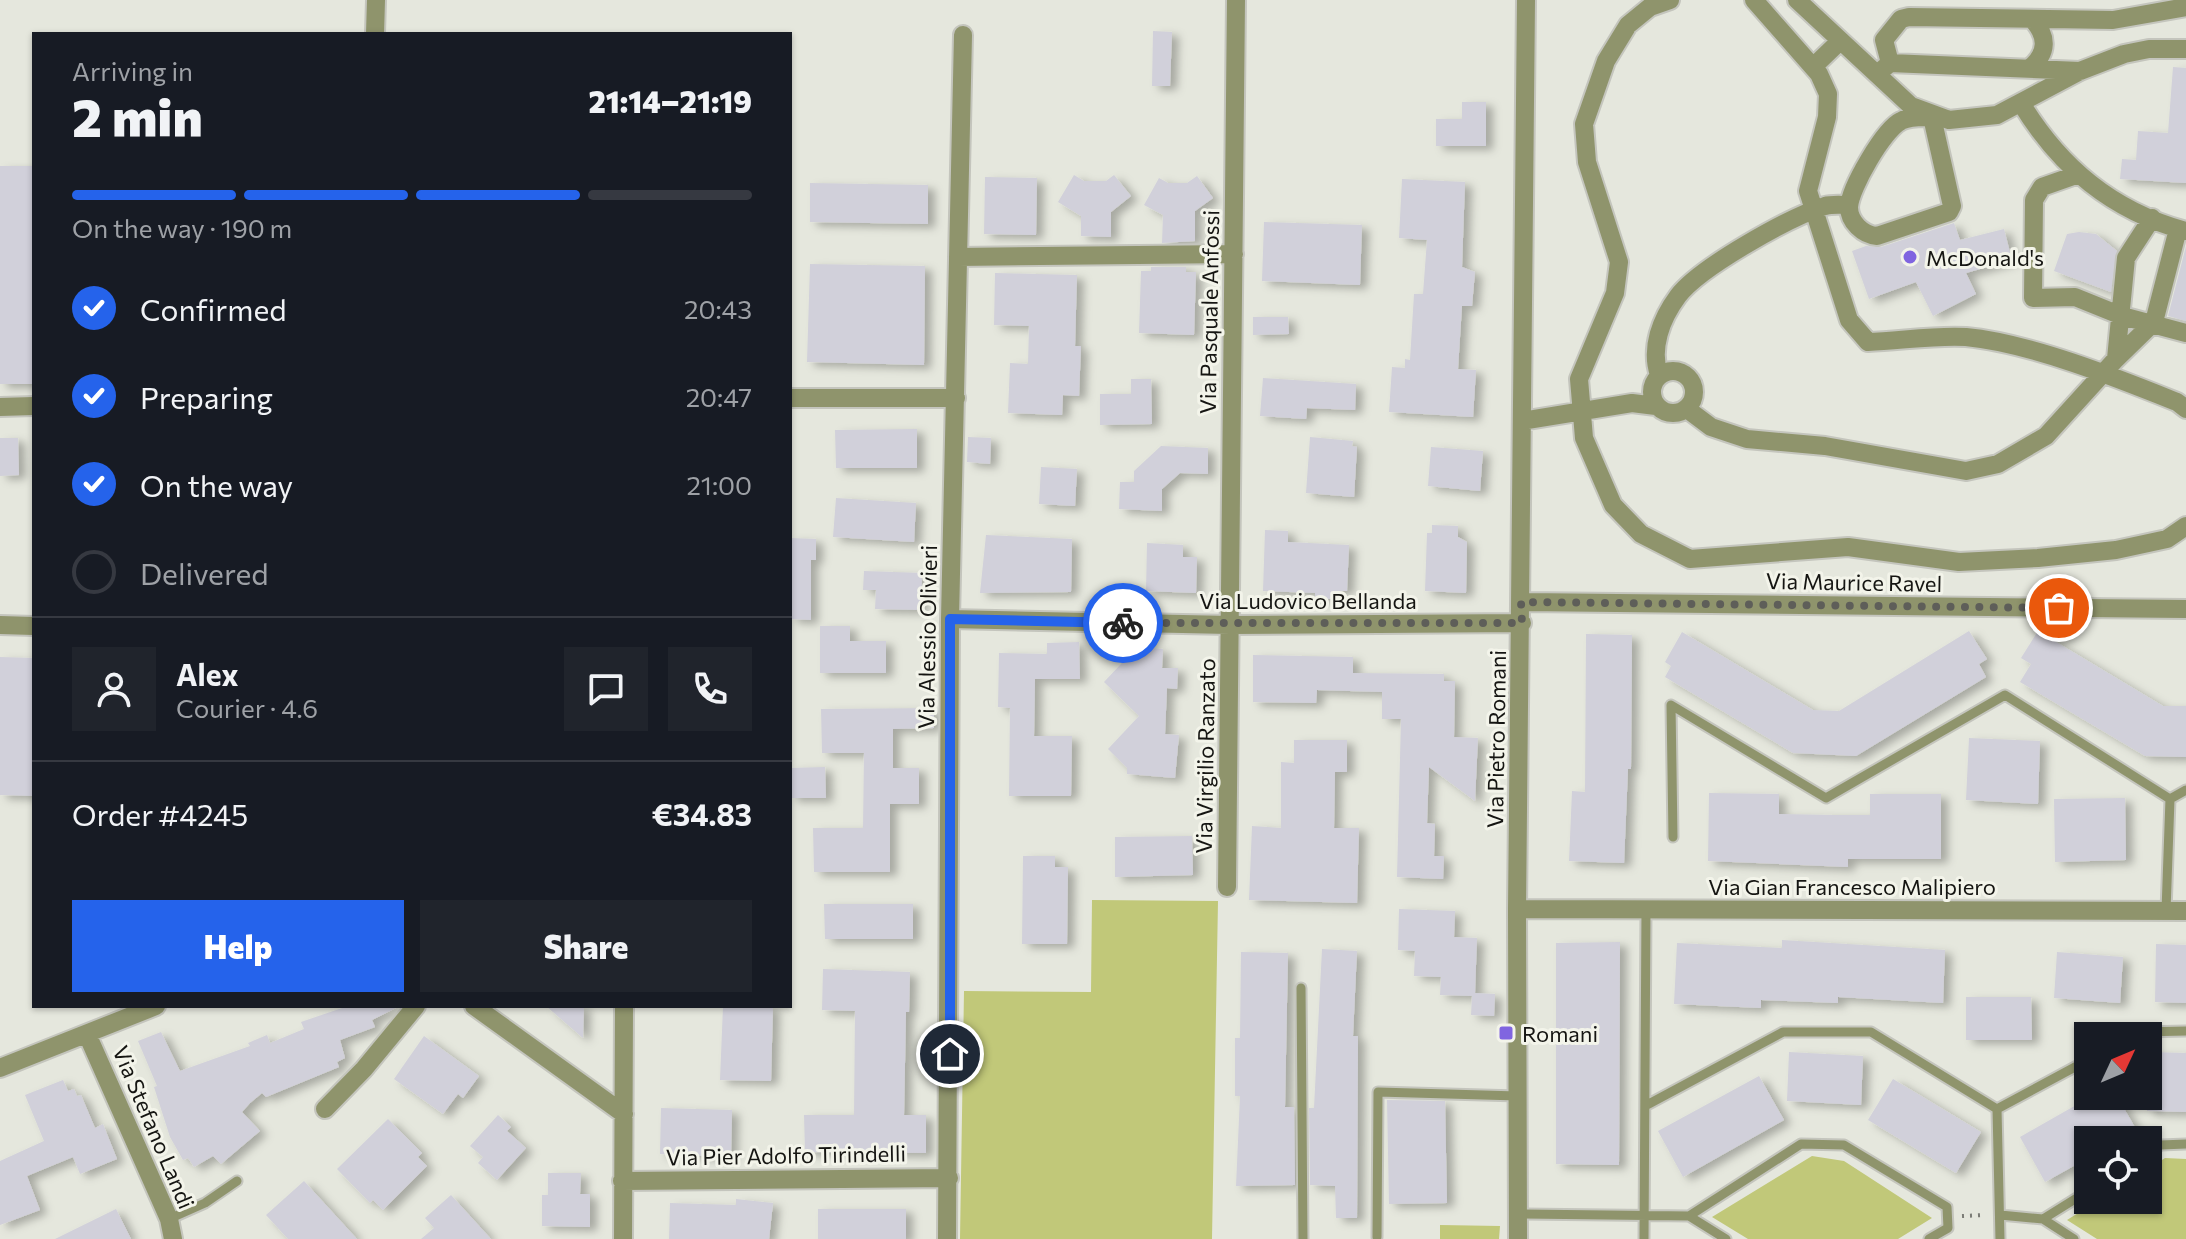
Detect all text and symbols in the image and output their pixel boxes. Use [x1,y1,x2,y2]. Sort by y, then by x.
text: Arriving in [72,55,193,86]
text: 21:14–21:19 [588,82,752,119]
text: 2 min [72,84,203,148]
street label: Via Pasquale Anfossi [1194,210,1224,414]
text: On the way · 190 m [72,212,292,243]
place label: McDonald's [1926,244,2044,271]
marker: McDonald's [1901,248,1919,266]
icon: check [72,286,116,330]
text: Confirmed [140,290,287,327]
text: 20:43 [684,293,752,324]
icon: check [72,374,116,418]
text: Preparing [140,378,273,415]
text: 20:47 [686,381,752,412]
icon: check [72,462,116,506]
text: On the way [140,466,293,503]
text: 21:00 [686,469,752,500]
street label: Via Alessio Olivieri [912,545,942,729]
text: Delivered [140,554,269,591]
street label: Via Maurice Ravel [1766,567,1942,597]
pin [2025,574,2093,642]
courier [1083,583,1163,663]
icon: bag [2037,586,2081,630]
street label: Via Ludovico Bellanda [1199,587,1417,614]
icon: bike [1101,601,1145,645]
button: person [72,647,156,731]
button: chat [564,647,648,731]
button: phone [668,647,752,731]
street label: Via Pietro Romani [1481,650,1511,828]
text: Alex [176,655,239,692]
street label: Via Virgilio Ranzato [1190,658,1220,854]
text: Courier · 4.6 [176,692,318,723]
text: Order #4245 [72,795,248,832]
text: €34.83 [652,795,752,832]
street label: Via Gian Francesco Malipiero [1708,873,1996,900]
button: Help [72,900,404,992]
button: Share [420,900,752,992]
pin [916,1020,984,1088]
place label: Romani [1522,1020,1598,1047]
north arrow [2074,1022,2162,1110]
map controls [2074,1022,2162,1214]
marker: Romani [1497,1024,1515,1042]
icon: home [928,1032,972,1076]
street label: Via Stefano Landi [107,1041,201,1213]
button: locate [2074,1126,2162,1214]
street label: Via Pier Adolfo Tirindelli [666,1139,906,1171]

